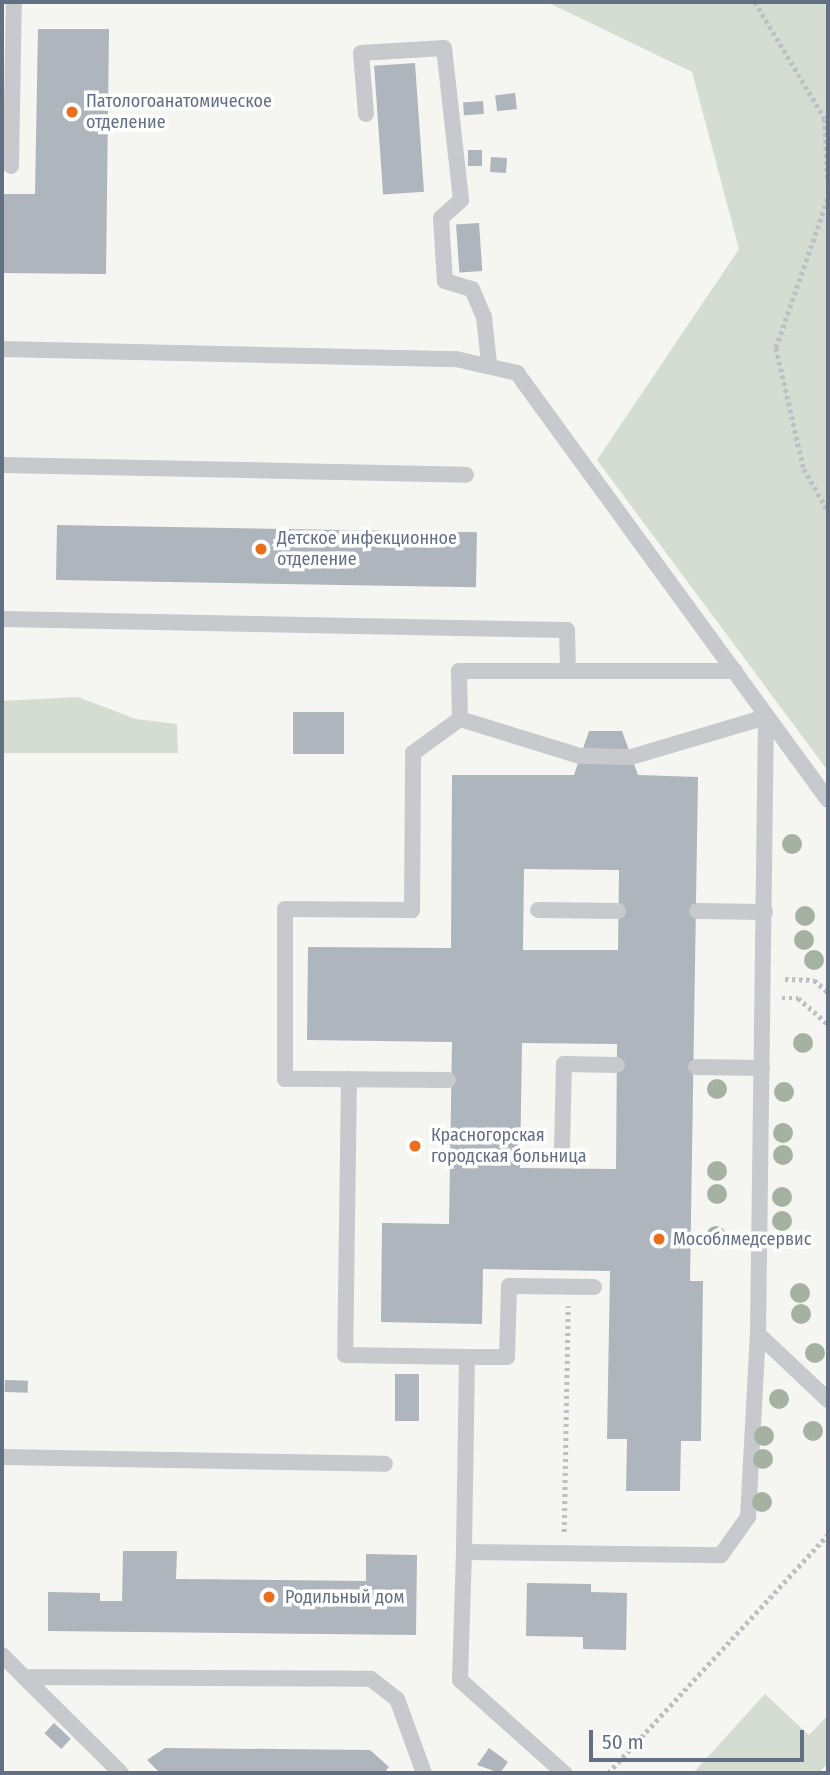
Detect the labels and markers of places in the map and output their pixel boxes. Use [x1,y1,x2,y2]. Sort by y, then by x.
place label: Патологоанатомическое отделение [86,91,272,134]
marker: Патологоанатомическое отделение [64,104,80,120]
place label: Детское инфекционное отделение [277,528,457,570]
marker: Детское инфекционное отделение [251,539,271,559]
place label: Красногорская городская больница [431,1125,587,1168]
marker: Красногорская городская больница [405,1136,425,1156]
place label: Мособлмедсервис [673,1228,811,1250]
marker: Мособлмедсервис [651,1231,667,1247]
place label: Родильный дом [285,1586,404,1608]
marker: Родильный дом [259,1587,279,1607]

